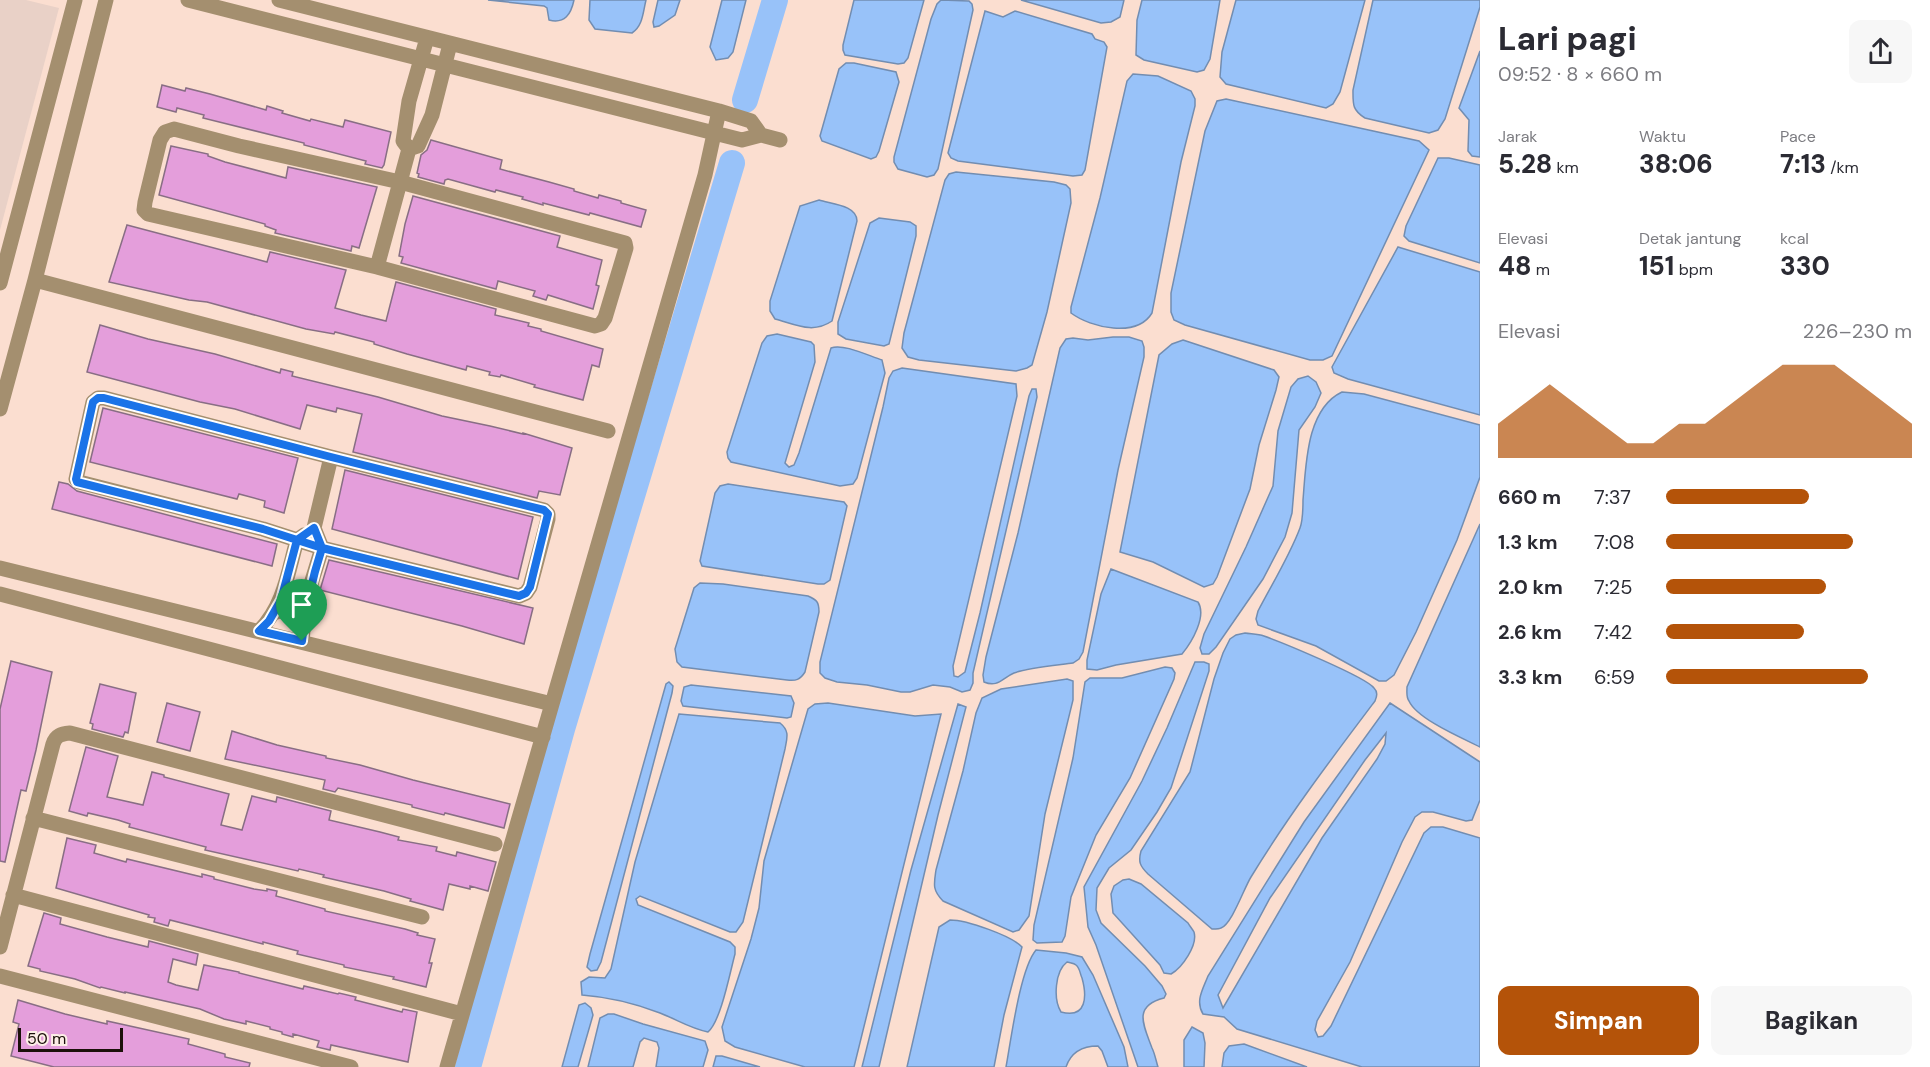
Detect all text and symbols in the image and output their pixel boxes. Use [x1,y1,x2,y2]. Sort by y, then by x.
text: Lari pagi [1498,17,1637,60]
button: share [1849,20,1912,83]
text: 09:52 · 8 × 660 m [1498,61,1662,87]
text: Jarak [1498,126,1537,147]
text: Waktu [1639,126,1686,147]
text: Pace [1780,126,1816,147]
text: 5.28 [1498,147,1552,181]
text: 38:06 [1639,147,1713,181]
text: 7:13 [1780,147,1826,181]
text: km [1552,157,1579,178]
text: /km [1826,157,1859,178]
text: Elevasi [1498,228,1548,249]
text: Detak jantung [1639,228,1741,249]
text: kcal [1780,228,1809,249]
text: 48 [1498,249,1532,283]
text: 151 [1639,249,1674,283]
text: 330 [1780,249,1830,283]
text: m [1532,259,1550,280]
text: bpm [1674,259,1713,280]
text: Elevasi [1498,318,1560,344]
text: 226–230 m [1803,318,1912,344]
text: 660 m [1498,484,1561,510]
text: 7:37 [1594,484,1631,510]
text: 1.3 km [1498,529,1557,555]
text: 7:08 [1594,529,1635,555]
text: 2.0 km [1498,574,1563,600]
text: 7:25 [1594,574,1632,600]
pin [276,579,327,641]
icon: arrive [285,588,318,621]
text: 2.6 km [1498,619,1562,645]
text: 7:42 [1594,619,1632,645]
text: 3.3 km [1498,664,1562,690]
text: 6:59 [1594,664,1635,690]
button: Simpan [1498,986,1699,1055]
button: Bagikan [1711,986,1912,1055]
scale bar [18,1025,123,1052]
text: 50 m [27,1028,66,1049]

